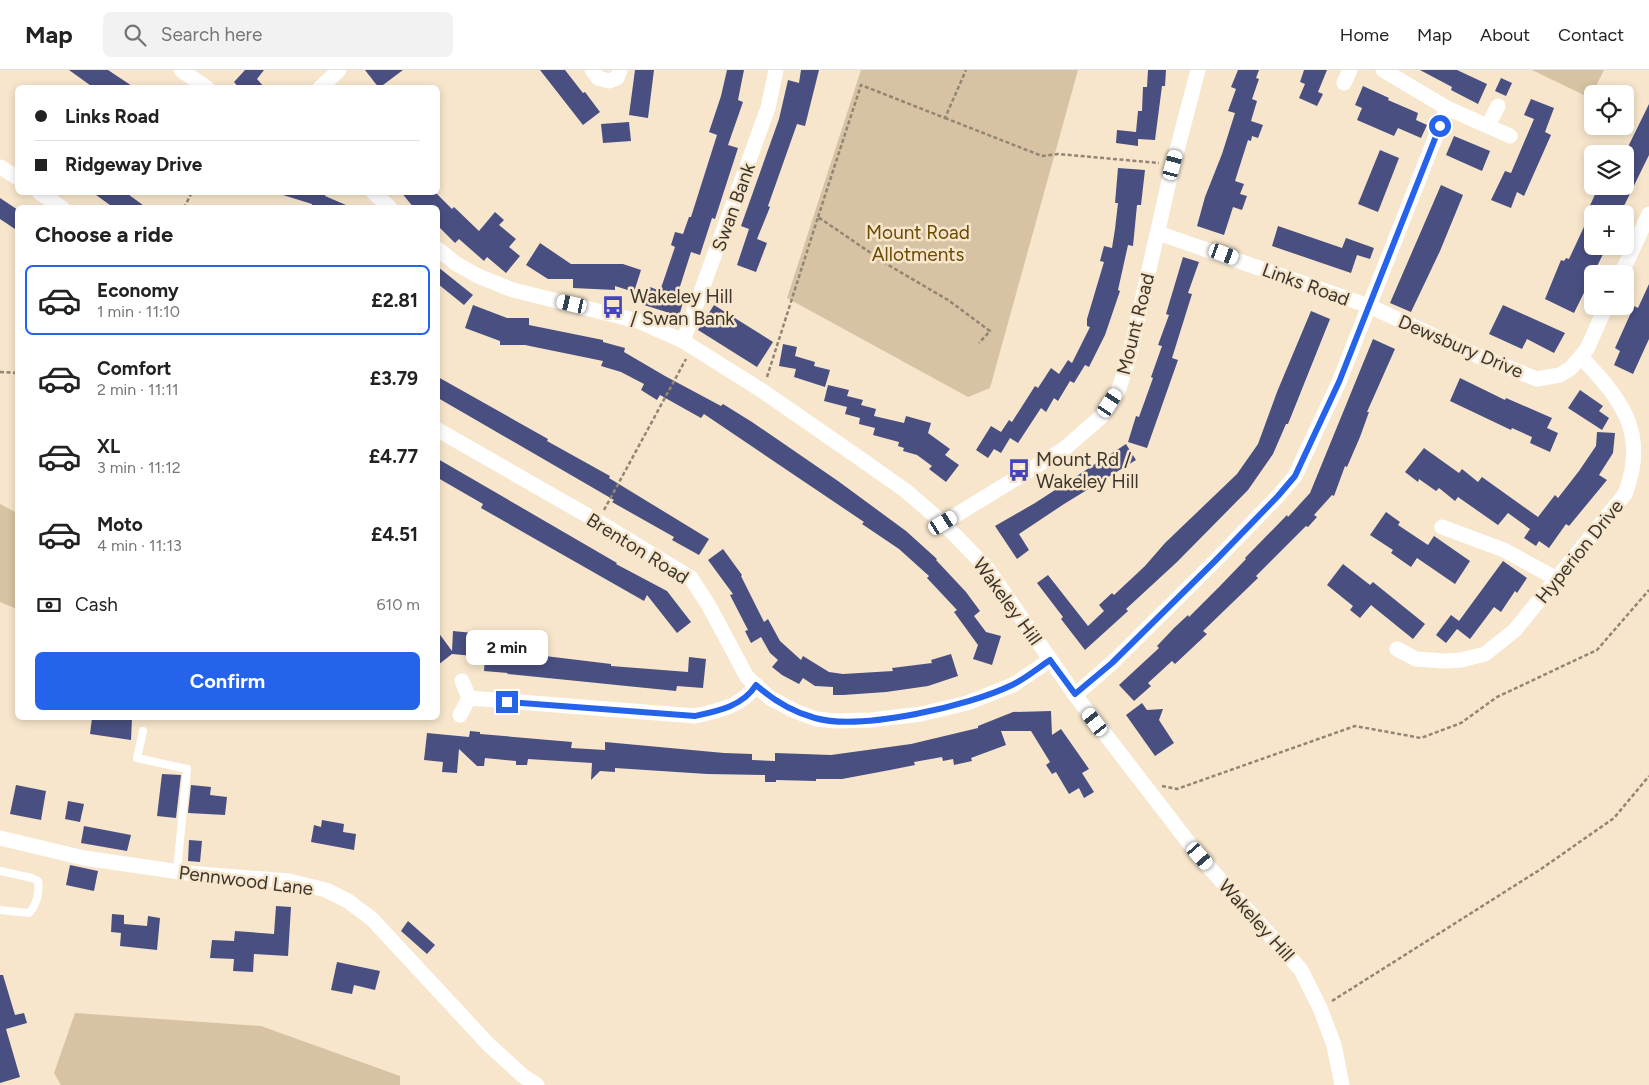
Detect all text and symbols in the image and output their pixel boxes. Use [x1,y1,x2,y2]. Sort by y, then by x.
search box [103,12,453,57]
text: Map [25,20,73,49]
icon: search [121,21,149,49]
text: Search here [161,23,262,46]
text: Home [1340,24,1389,46]
text: Map [1417,24,1452,46]
text: About [1480,24,1530,46]
text: Contact [1558,24,1624,46]
map controls [1584,85,1634,315]
button: locate [1584,85,1634,135]
text: Links Road [65,105,159,128]
route start [1429,115,1451,137]
button: layers [1584,145,1634,195]
car [1161,149,1184,181]
text: Ridgeway Drive [65,153,202,176]
street label: Swan Bank [707,159,760,255]
button: + [1584,205,1634,255]
text: Choose a ride [35,221,173,248]
park label: Mount Road Allotments [866,221,970,266]
car [1207,242,1240,266]
street label: Links Road [1259,258,1353,311]
button: − [1584,265,1634,315]
street label: Mount Road [1112,271,1159,377]
icon: car [37,278,82,323]
text: Economy [97,279,179,302]
place label: Wakeley Hill / Swan Bank [630,285,735,330]
text: £2.81 [371,289,418,312]
car [555,293,588,315]
bus stop icon: Wakeley Hill / Swan Bank [600,294,626,320]
text: 1 min · 11:10 [97,302,180,321]
street label: Dewsbury Drive [1395,310,1527,383]
icon: car [37,356,82,401]
text: Comfort [97,357,172,380]
text: £3.79 [370,367,418,390]
text: 2 min · 11:11 [97,380,179,399]
car [1095,386,1124,420]
icon: car [37,434,82,479]
text: XL [97,435,120,458]
text: £4.77 [369,445,418,468]
place label: Mount Rd / Wakeley Hill [1036,448,1139,493]
bus stop icon: Mount Rd / Wakeley Hill [1006,457,1032,483]
text: 3 min · 11:12 [97,458,181,477]
street label: Hyperion Drive [1531,495,1628,608]
street label: Brenton Road [582,508,693,589]
car [926,509,959,537]
icon: car [37,512,82,557]
text: Moto [97,513,143,536]
text: £4.51 [371,523,418,546]
text: 4 min · 11:13 [97,536,182,555]
street label: Wakeley Hill [968,553,1047,650]
icon: cash [35,591,63,619]
text: Cash [75,593,118,616]
text: 610 m [377,595,420,614]
callout: 2 min [466,630,548,664]
text: 2 min [487,638,527,657]
button: Confirm [35,652,420,710]
route end [496,691,518,713]
car [1079,706,1110,738]
car [1184,840,1215,872]
street label: Pennwood Lane [177,861,315,900]
street label: Wakeley Hill [1214,875,1299,966]

